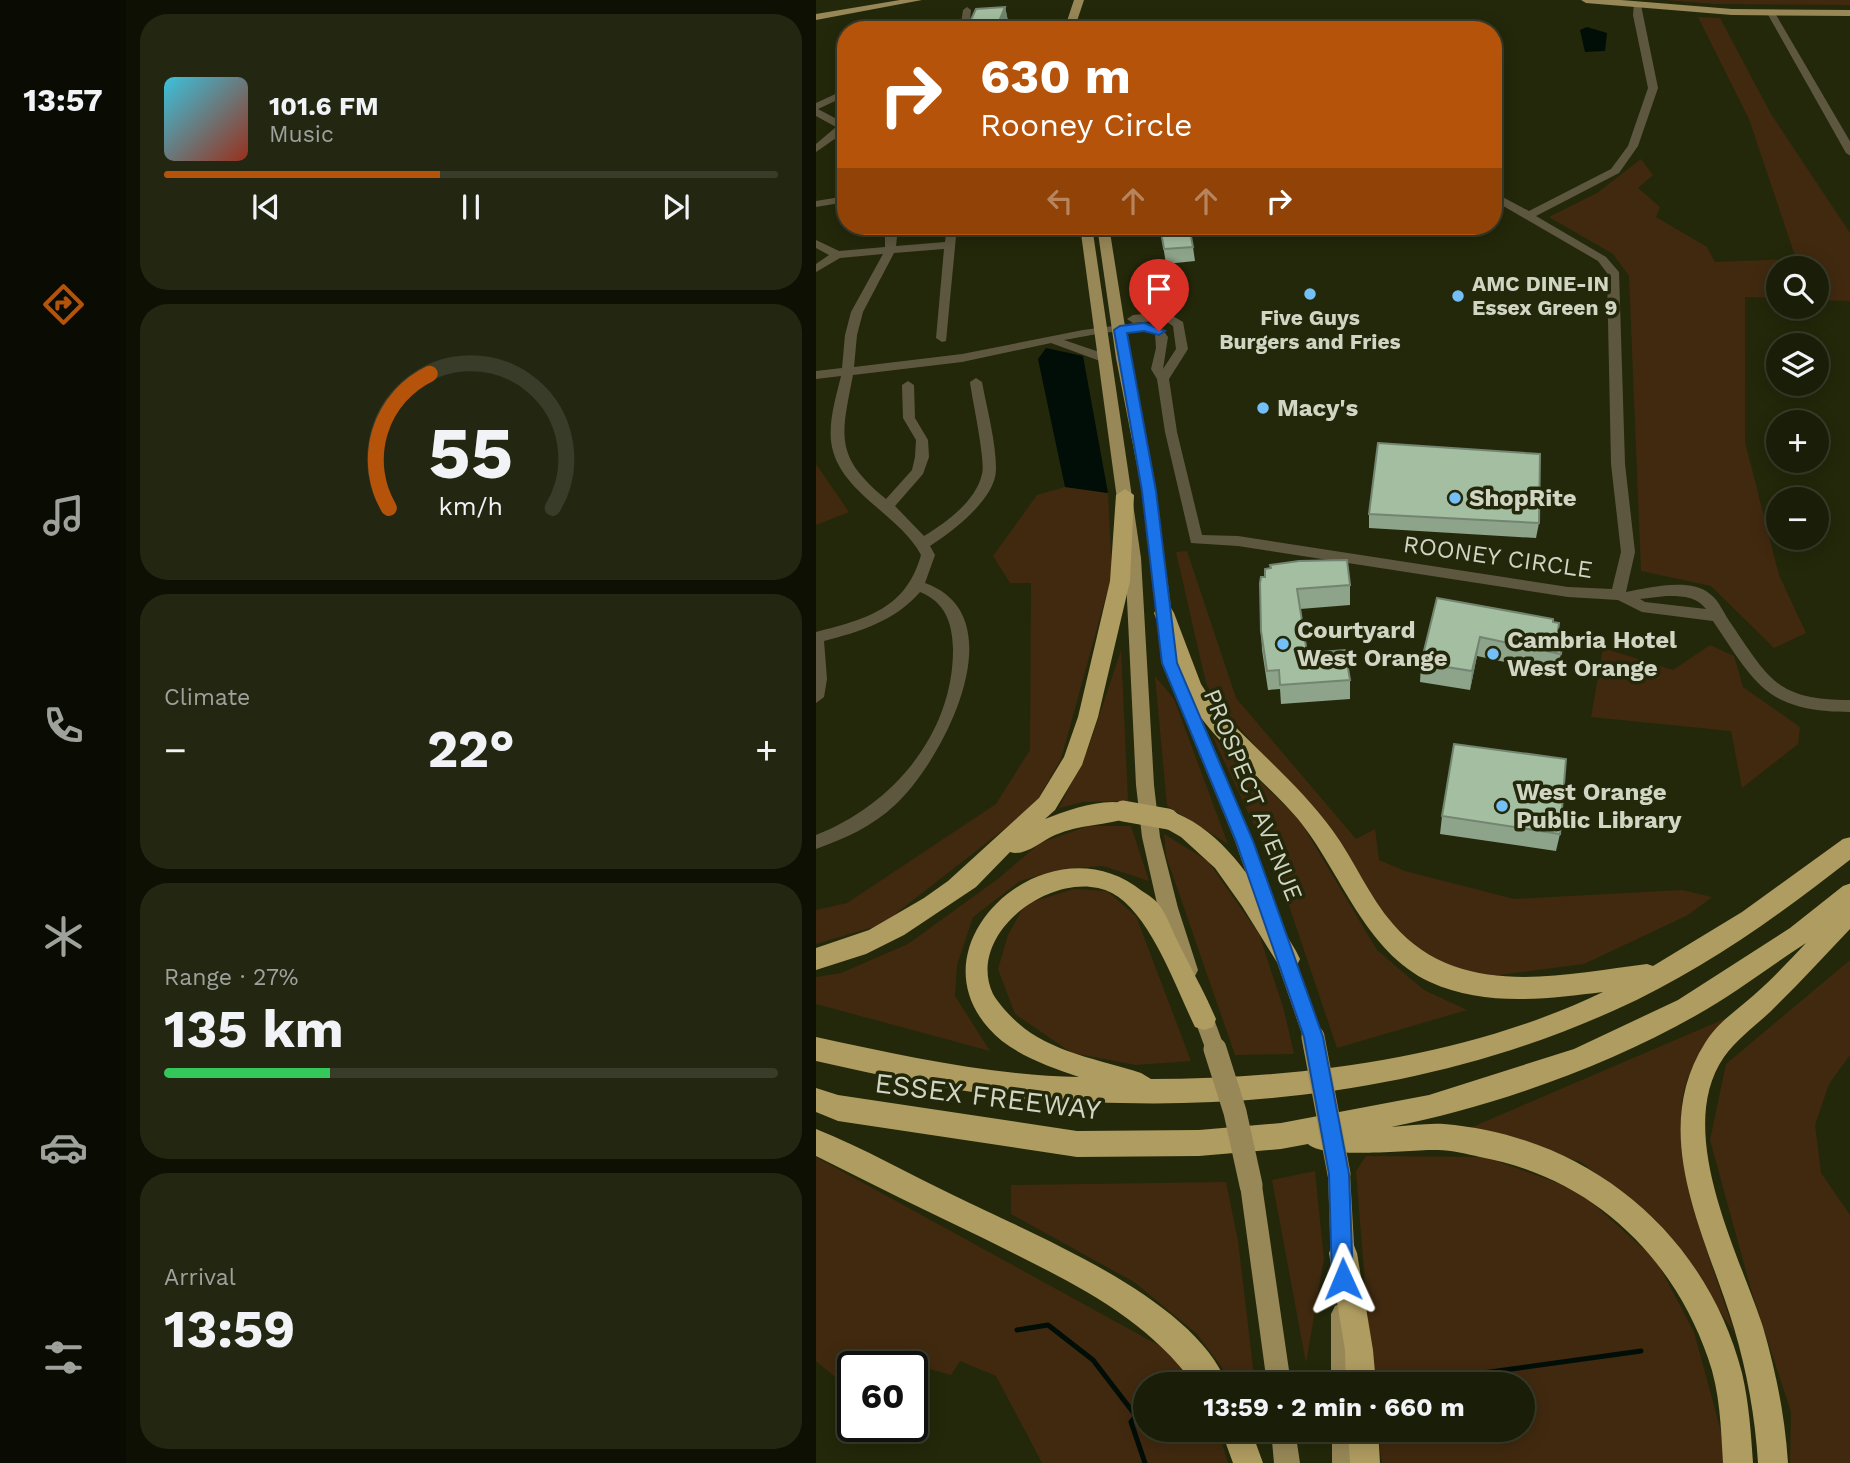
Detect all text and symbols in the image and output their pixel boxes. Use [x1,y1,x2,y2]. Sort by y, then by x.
text: 630 m [980,47,1131,105]
icon: right [865,49,956,140]
text: 13:57 [23,81,103,119]
text: 101.6 FM [269,91,379,121]
text: Rooney Circle [980,106,1192,144]
text: Music [269,121,334,148]
icon: left [1041,182,1079,220]
icon: ahead [1114,182,1152,220]
icon: ahead [1187,182,1225,220]
icon: right [1260,182,1298,220]
icon: previous [247,188,285,226]
icon: pause [452,188,490,226]
icon: next [657,188,695,226]
map controls [1766,256,1829,550]
button: search [1766,256,1829,319]
pin [1129,259,1189,331]
icon: arrive [1140,270,1178,308]
place label: AMC DINE-IN Essex Green 9 [1472,271,1618,320]
icon: directions [39,280,88,329]
marker: Five Guys Burgers and Fries [1302,286,1318,302]
marker: AMC DINE-IN Essex Green 9 [1450,288,1466,304]
place label: Five Guys Burgers and Fries [1219,305,1401,354]
button: layers [1766,333,1829,396]
place label: Macy's [1277,394,1358,422]
marker: Macy's [1255,400,1271,416]
text: 55 [429,410,513,496]
button: + [1766,410,1829,473]
place label: ShopRite [1469,484,1577,512]
button: − [1766,487,1829,550]
marker: ShopRite [1447,490,1463,506]
icon: music [39,491,88,540]
text: km/h [439,491,503,520]
street label: ROONEY CIRCLE [1401,530,1595,584]
place label: Courtyard West Orange [1297,616,1448,672]
place label: Cambria Hotel West Orange [1507,626,1677,682]
marker: Courtyard West Orange [1275,636,1291,652]
marker: Cambria Hotel West Orange [1485,646,1501,662]
text: Climate [164,684,250,711]
street label: PROSPECT AVENUE [1198,685,1308,905]
icon: phone [39,701,88,750]
text: 22° [427,719,515,780]
text: − [164,728,187,772]
text: + [755,728,778,772]
place label: West Orange Public Library [1516,778,1682,834]
marker: West Orange Public Library [1494,798,1510,814]
icon: climate [39,912,88,961]
text: Range · 27% [164,964,298,991]
text: 135 km [164,999,344,1060]
street label: ESSEX FREEWAY [873,1066,1103,1127]
icon: car [39,1123,88,1172]
position arrow [1306,1242,1380,1316]
text: Arrival [164,1264,236,1291]
text: 13:59 [164,1299,295,1360]
icon: filters [39,1333,88,1382]
speed limit sign: 60 [837,1351,928,1442]
text: 13:59 · 2 min · 660 m [1203,1392,1465,1422]

